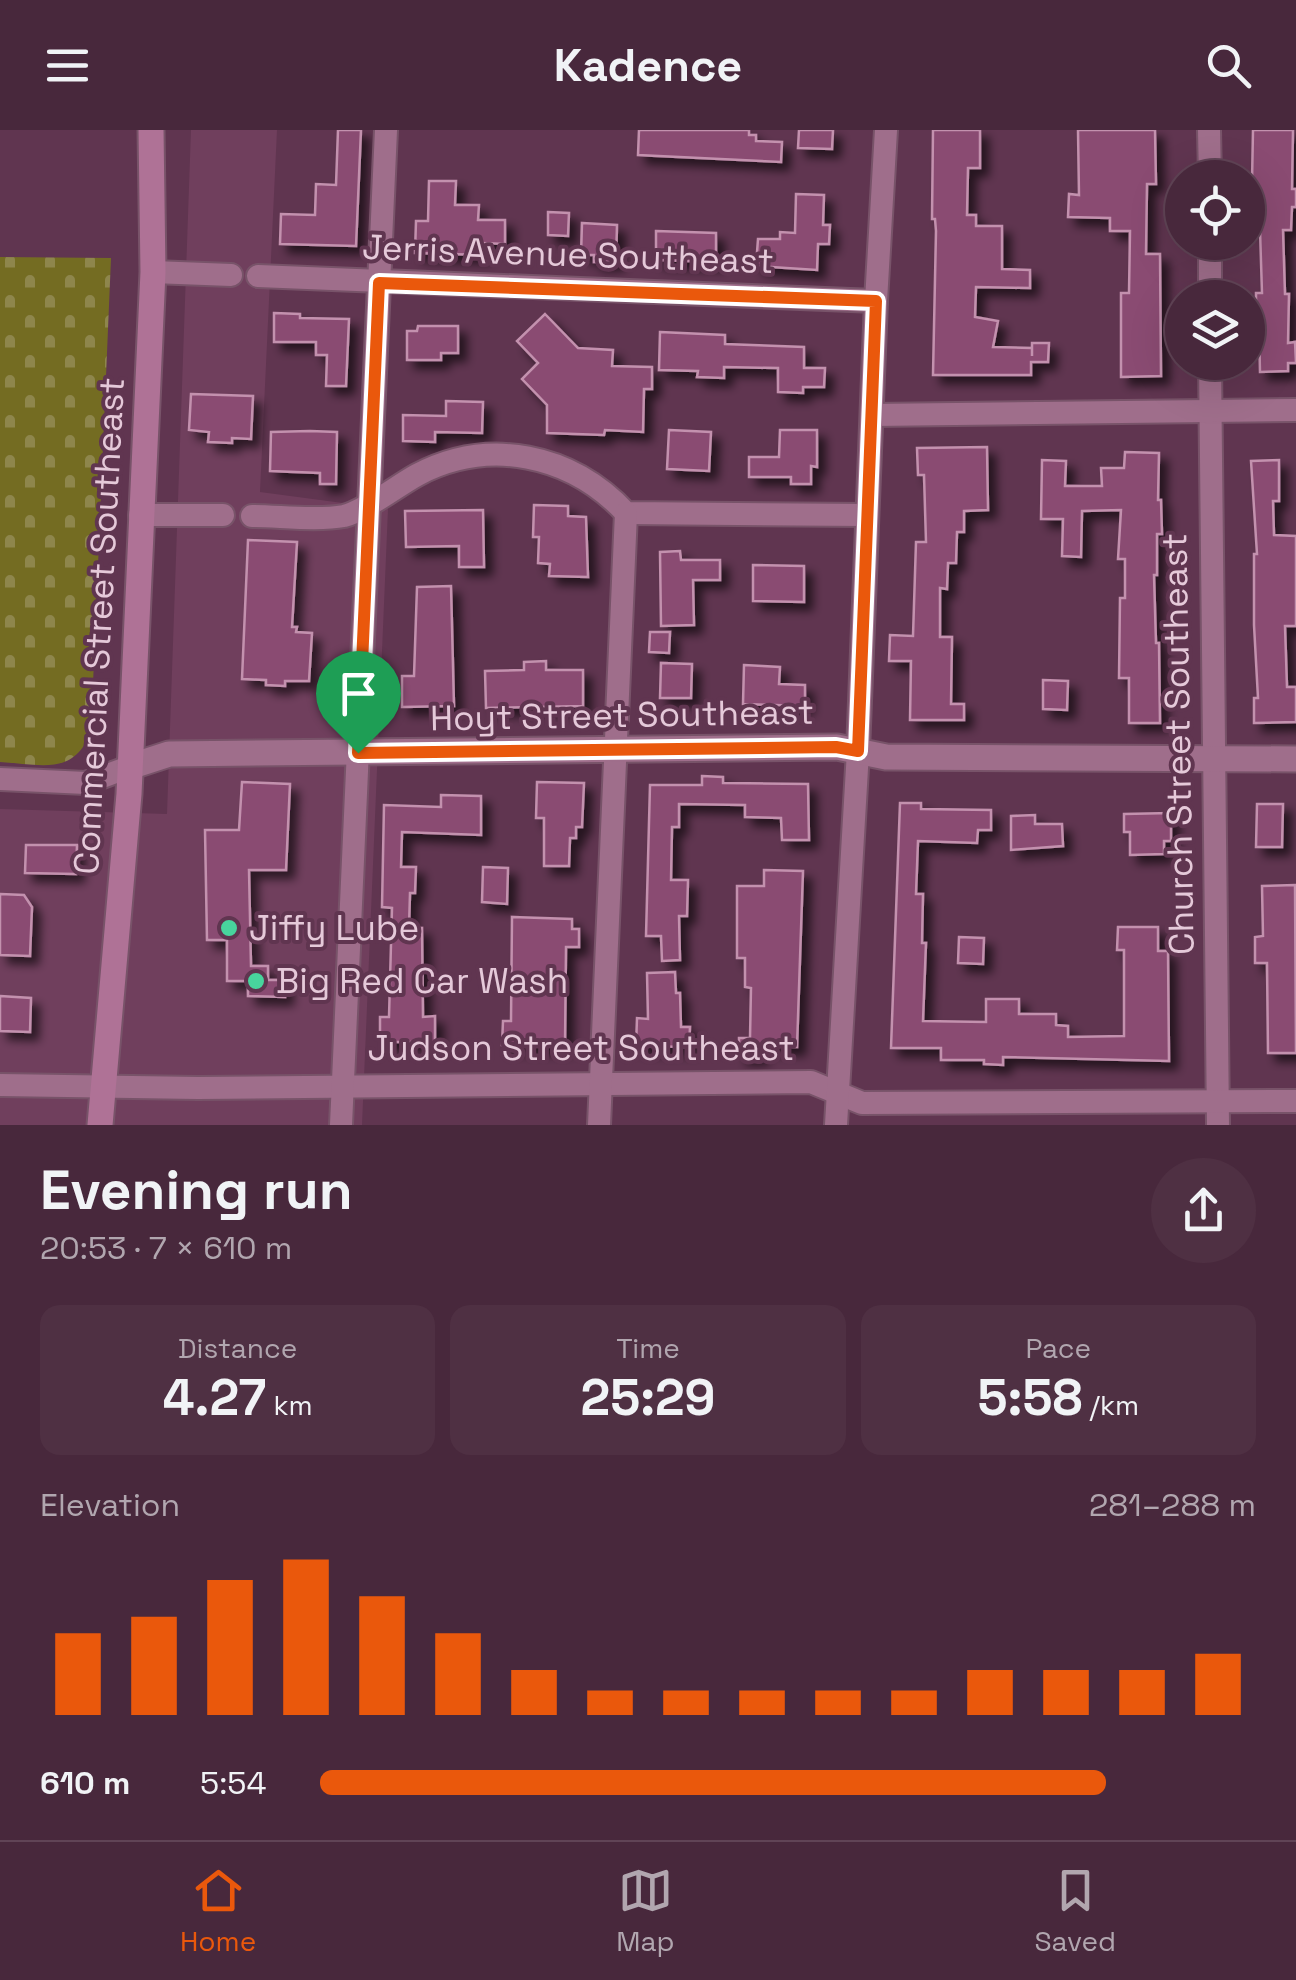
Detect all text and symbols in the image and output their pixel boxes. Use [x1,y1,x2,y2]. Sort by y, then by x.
text: Kadence [554,37,742,94]
icon: menu [40,38,95,93]
icon: search [1201,38,1256,93]
map controls [1165,160,1265,380]
button: locate [1165,160,1265,260]
street label: Jerris Avenue Southeast [361,225,775,283]
button: layers [1165,280,1265,380]
street label: Commercial Street Southeast [64,376,134,876]
street label: Church Street Southeast [1152,533,1204,955]
pin [316,651,401,754]
icon: arrive [331,666,386,721]
street label: Hoyt Street Southeast [430,690,814,740]
place label: Jiffy Lube [249,906,419,950]
marker: Jiffy Lube [218,917,240,939]
place label: Big Red Car Wash [276,959,568,1003]
marker: Big Red Car Wash [245,970,267,992]
street label: Judson Street Southeast [367,1026,795,1070]
text: Evening run [40,1155,353,1225]
button: share [1151,1158,1256,1263]
text: 20:53 · 7 × 610 m [40,1228,292,1268]
text: Distance [178,1330,297,1366]
text: Time [616,1330,680,1366]
text: Pace [1026,1330,1091,1366]
text: 4.27 [163,1366,266,1430]
text: 25:29 [580,1366,715,1430]
text: 5:58 [978,1366,1082,1430]
text: km [266,1387,313,1423]
text: /km [1082,1387,1139,1423]
text: Elevation [40,1485,180,1525]
text: 281–288 m [1089,1485,1256,1525]
text: 610 m [40,1763,130,1803]
text: 5:54 [200,1763,266,1803]
tab: Home [180,1863,256,1959]
tab: Map [616,1863,675,1959]
tab: Saved [1034,1863,1116,1959]

